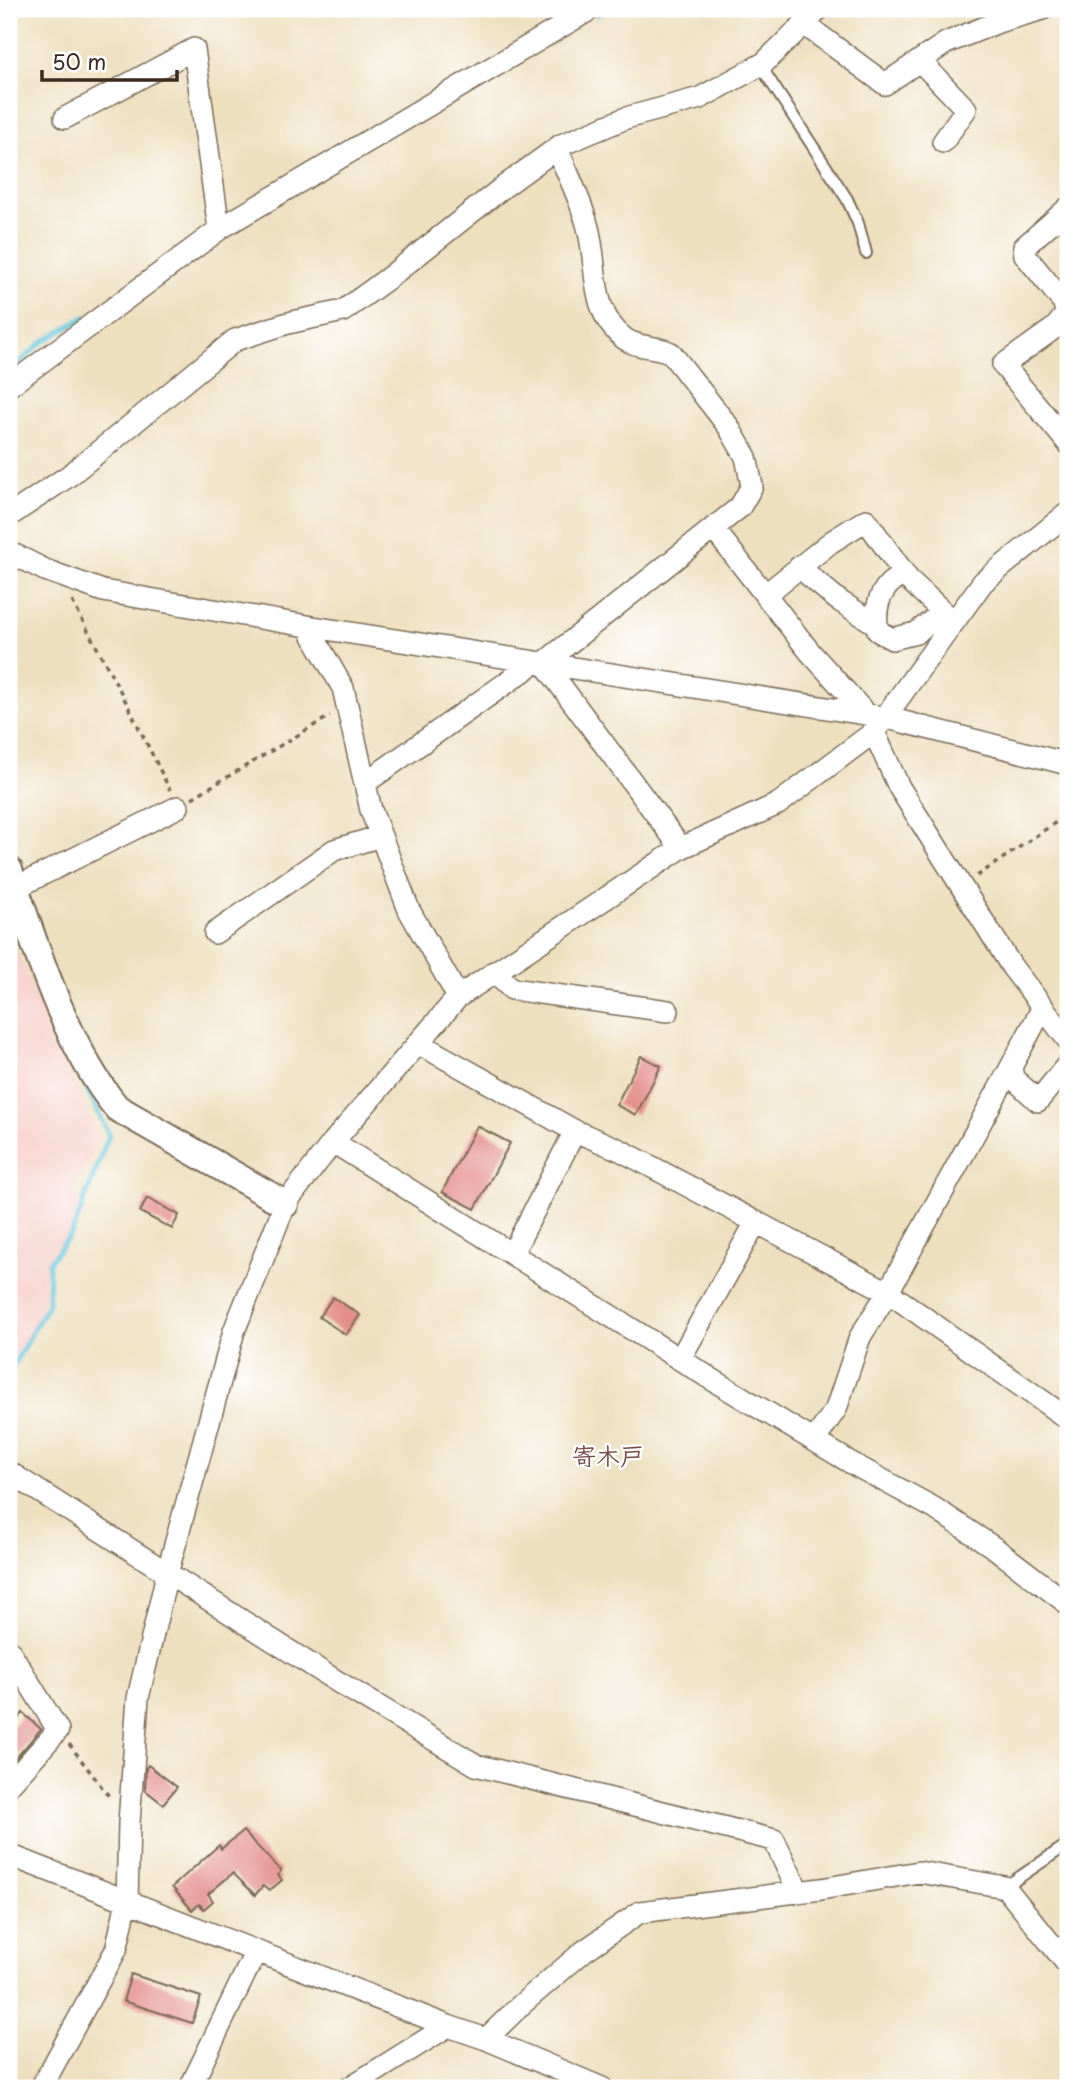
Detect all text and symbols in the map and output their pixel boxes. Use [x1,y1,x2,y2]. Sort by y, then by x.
scale bar [42,38,177,82]
text: 50 m [52,45,106,77]
district label: 寄木戸 [572,1437,644,1473]

